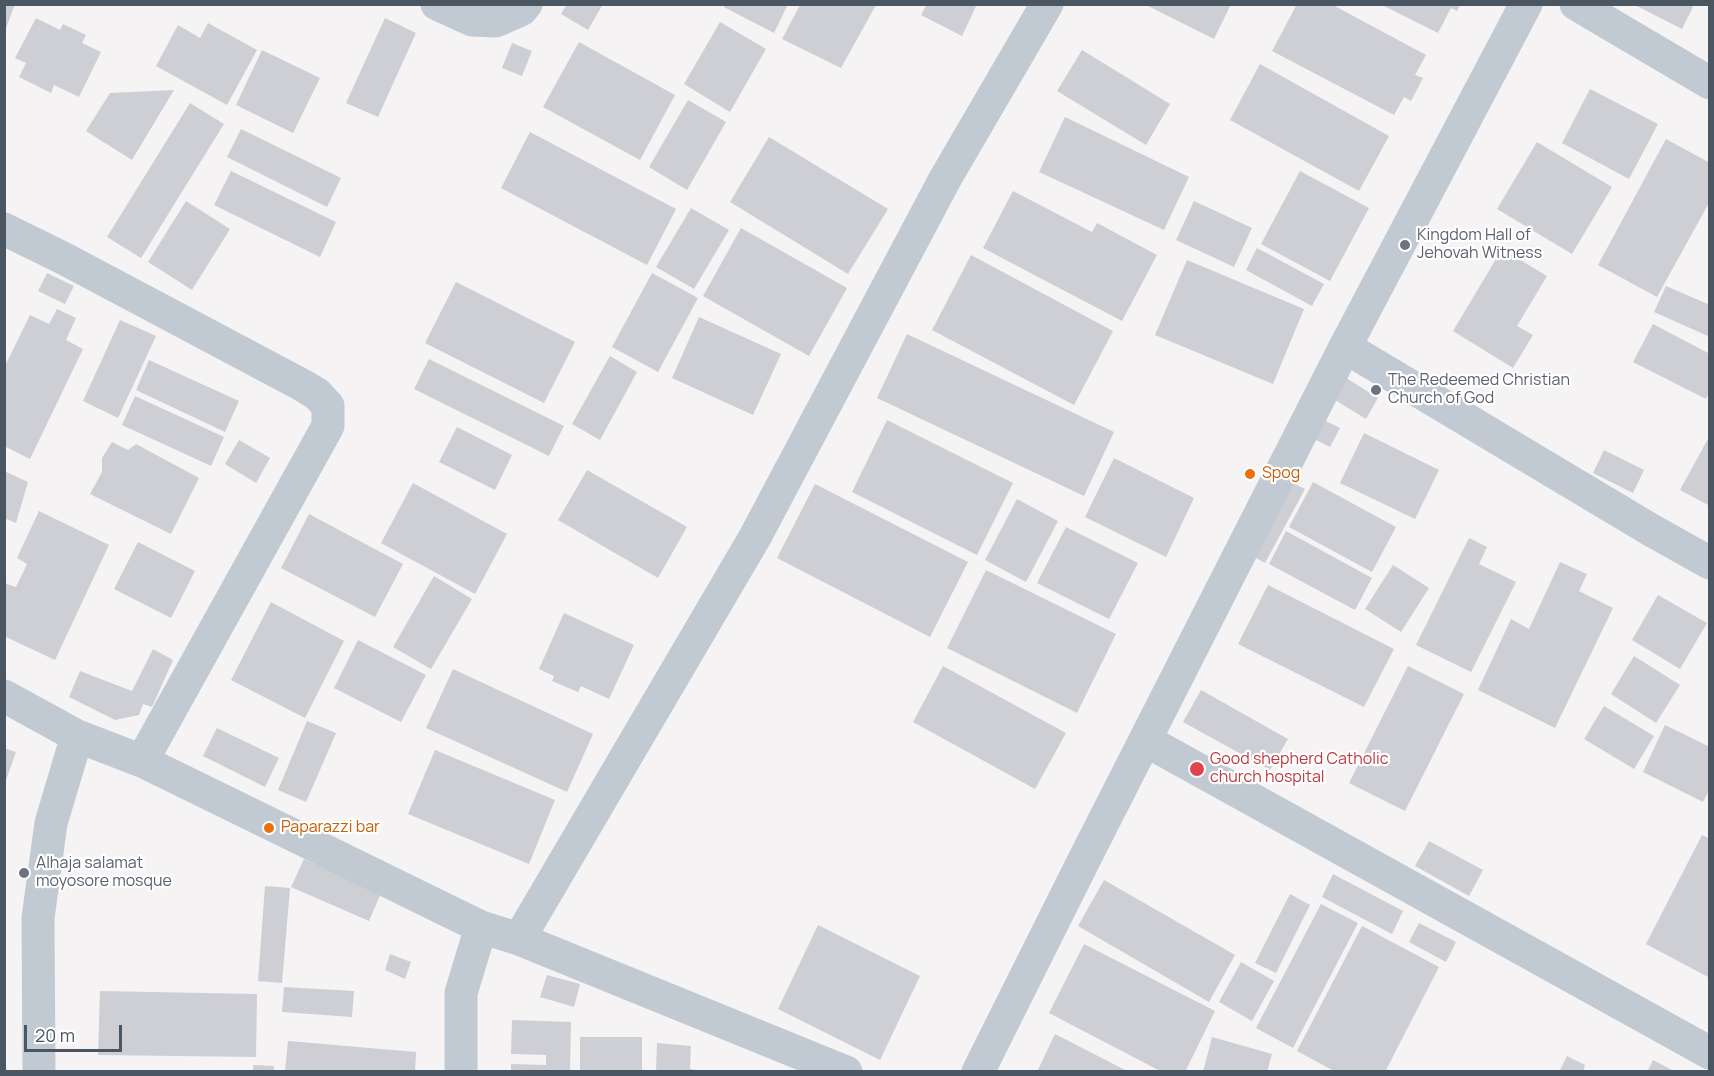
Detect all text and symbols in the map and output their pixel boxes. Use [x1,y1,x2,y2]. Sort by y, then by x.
place label: Kingdom Hall of Jehovah Witness [1417,226,1542,264]
marker: Kingdom Hall of Jehovah Witness [1398,238,1412,252]
place label: The Redeemed Christian Church of God [1388,371,1570,409]
marker: The Redeemed Christian Church of God [1369,383,1383,397]
place label: Spog [1262,464,1300,484]
marker: Spog [1243,467,1257,481]
place label: Good shepherd Catholic church hospital [1210,750,1389,788]
marker: Good shepherd Catholic church hospital [1188,760,1206,778]
place label: Paparazzi bar [281,818,380,838]
marker: Paparazzi bar [262,821,276,835]
place label: Alhaja salamat moyosore mosque [36,854,172,892]
marker: Alhaja salamat moyosore mosque [17,866,31,880]
scale bar [27,1013,124,1051]
text: 20 m [35,1023,75,1047]

